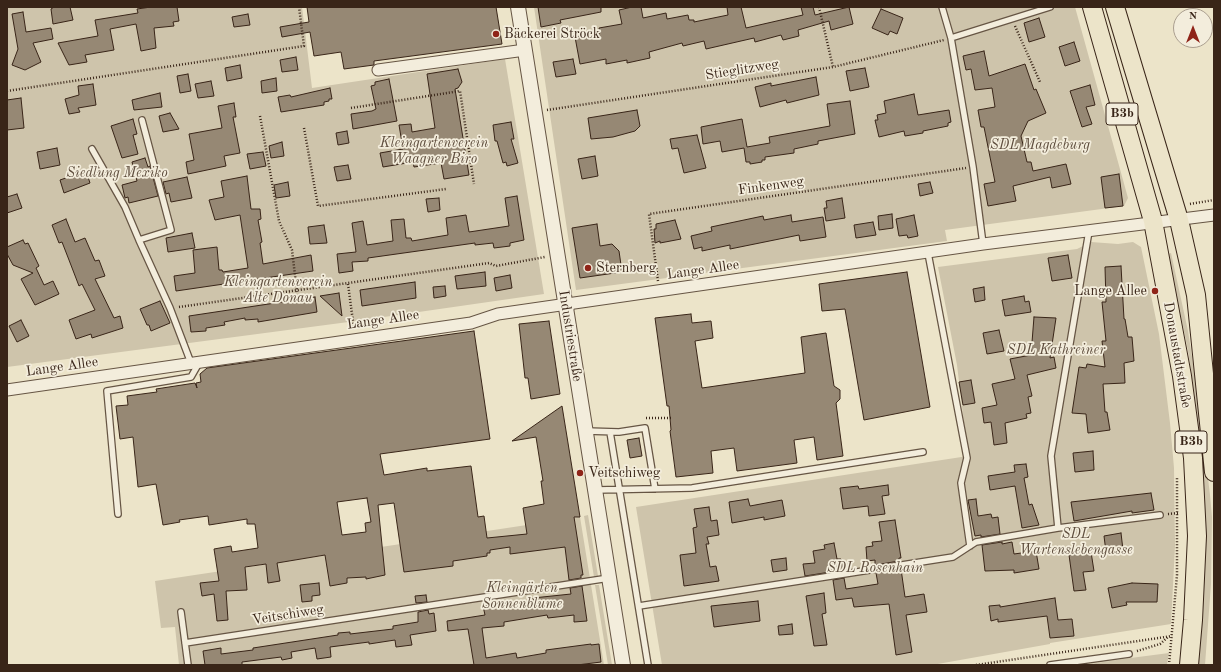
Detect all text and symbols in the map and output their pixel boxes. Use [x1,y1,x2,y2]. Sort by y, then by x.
north arrow [1173,8,1213,48]
text: N [1189,11,1197,22]
place label: Bäckerei Ströck [504,26,600,42]
marker: Bäckerei Ströck [491,29,501,39]
street label: Stieglitzweg [704,56,780,84]
road number: B3b [1106,103,1138,125]
park label: Kleingartenverein Waagner Biro [380,135,488,168]
park label: SDL Magdeburg [990,137,1090,153]
park label: Siedlung Mexiko [66,165,168,181]
street label: Finkenweg [737,173,805,199]
street label: Lange Allee [666,257,740,283]
place label: Sternberg [596,260,656,276]
marker: Sternberg [583,263,593,273]
park label: Kleingartenverein Alte Donau [224,274,332,306]
place label: Lange Allee [1074,283,1147,299]
marker: Lange Allee [1150,286,1160,296]
street label: Industriestraße [554,289,586,383]
street label: Donaustadtstraße [1159,301,1195,409]
street label: Lange Allee [346,307,420,333]
park label: SDL Kathreiner [1007,342,1105,358]
street label: Lange Allee [25,354,99,380]
road number: B3b [1175,431,1207,453]
place label: Veitschiweg [588,465,660,481]
marker: Veitschiweg [575,468,585,478]
park label: SDL Wartenslebengasse [1019,526,1133,558]
park label: SDL Rosenhain [827,560,923,576]
park label: Kleingärten Sonnenblume [482,580,562,612]
street label: Veitschiweg [251,601,325,629]

